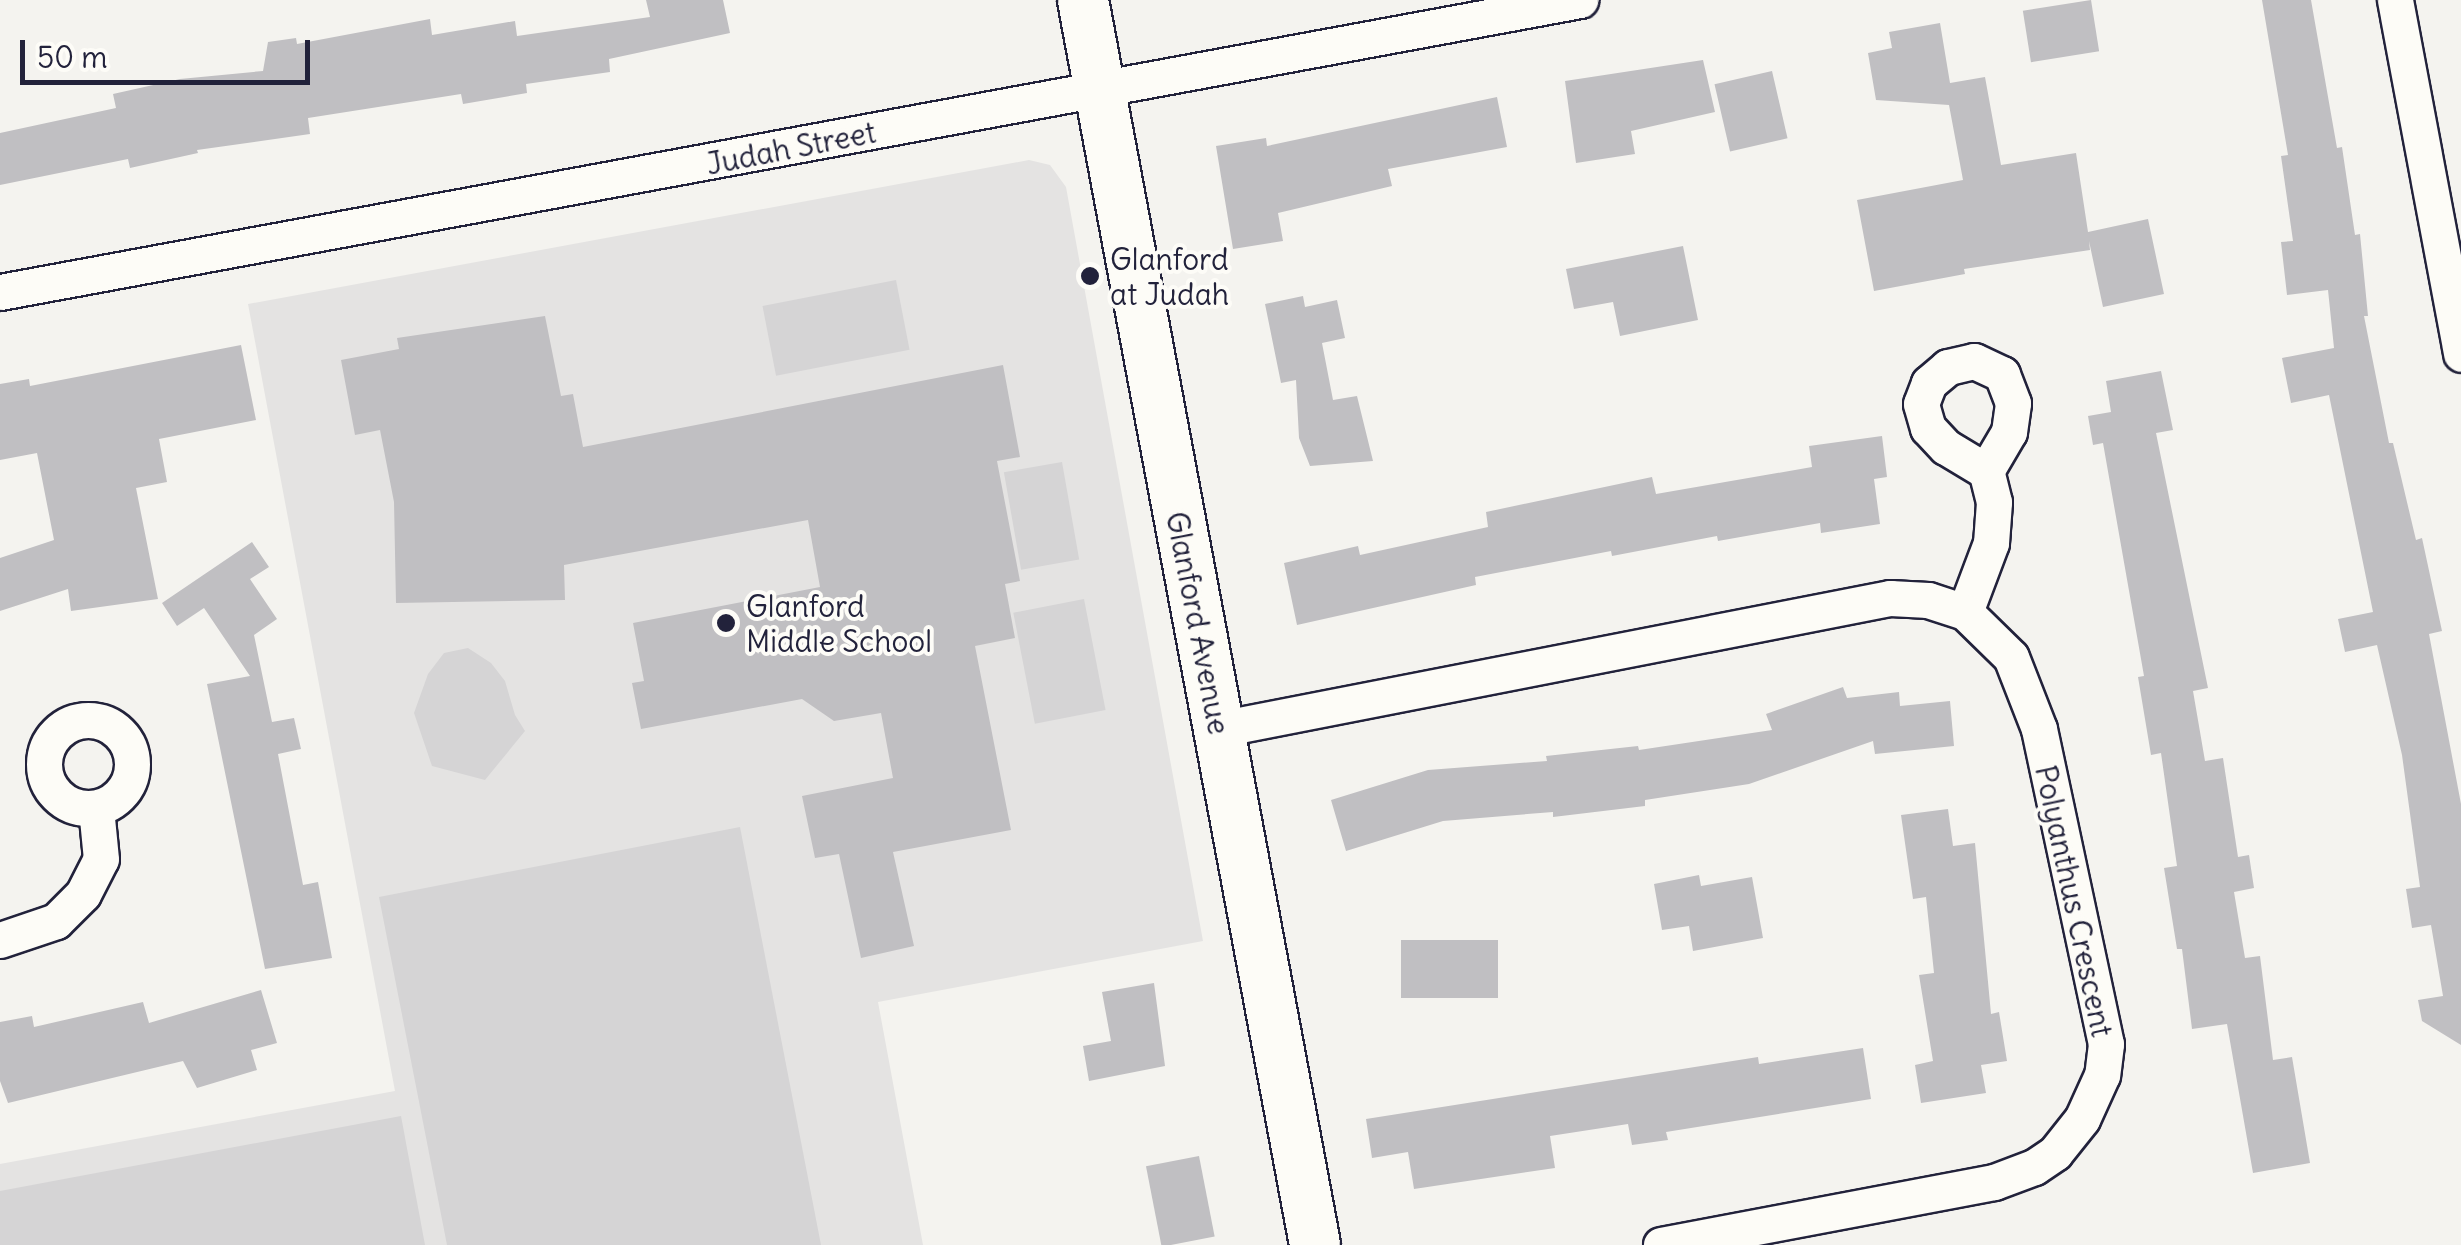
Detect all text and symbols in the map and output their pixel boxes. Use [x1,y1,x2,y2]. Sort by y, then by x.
scale bar [25,20,315,82]
text: 50 m [37,38,107,76]
street label: Judah Street [703,114,879,182]
place label: Glanford at Judah [1110,241,1229,312]
marker: Glanford at Judah [1079,265,1101,287]
street label: Glanford Avenue [1159,508,1237,738]
place label: Glanford Middle School [746,588,932,658]
marker: Glanford Middle School [715,612,737,634]
street label: Polyanthus Crescent [2028,762,2120,1040]

